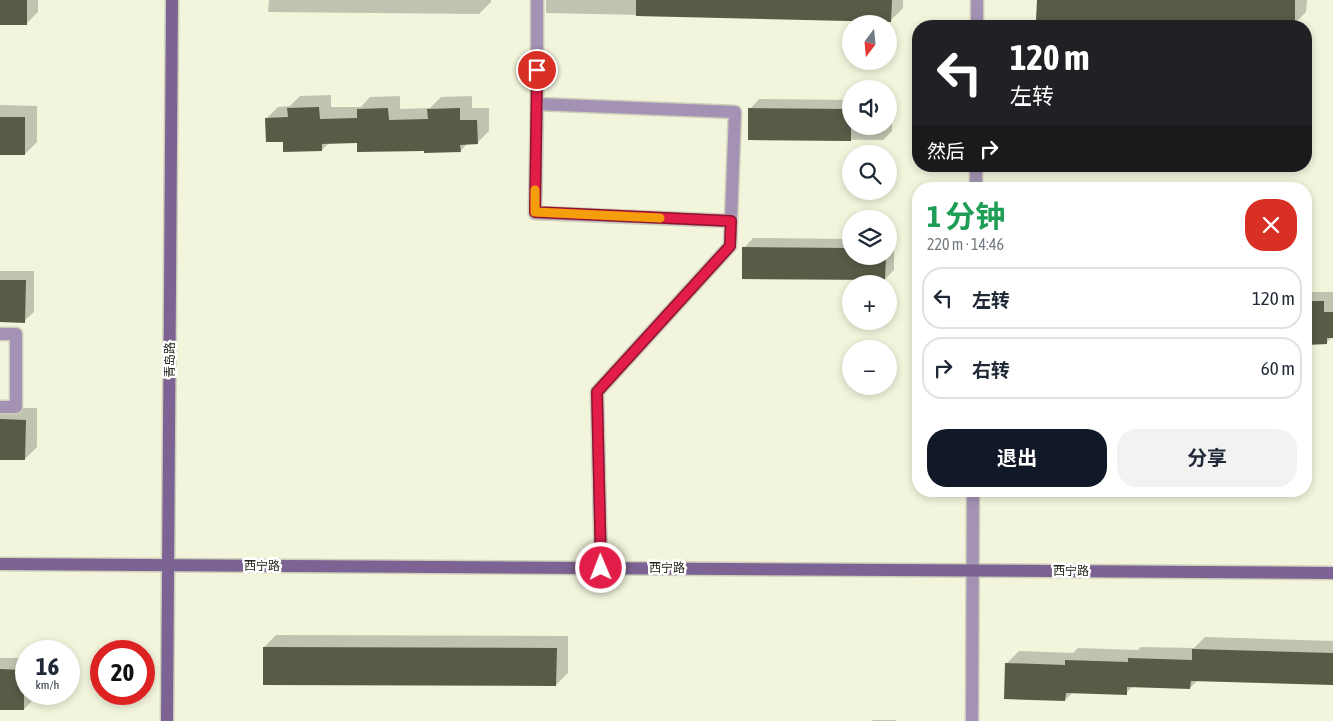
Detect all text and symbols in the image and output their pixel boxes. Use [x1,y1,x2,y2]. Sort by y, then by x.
north arrow [842,15,898,70]
map controls [842,15,897,395]
text: 120 m [1010,37,1089,77]
icon: left [927,40,992,105]
pin [516,49,558,91]
icon: arrive [523,56,551,84]
button: sound [842,80,897,135]
text: 左转 [1010,83,1054,109]
icon: right [975,135,1003,163]
text: 然后 [927,140,965,162]
button: search [842,145,897,200]
text: 1 分钟 [927,199,1005,233]
button: close [1245,199,1297,251]
button: layers [842,210,897,265]
text: 220 m · 14:46 [927,235,1004,253]
button: + [842,275,897,330]
icon: left [929,284,957,312]
text: 120 m [1252,287,1295,309]
text: 左转 [972,289,1010,311]
button: − [842,340,897,395]
street label: 青岛路 [163,342,177,378]
icon: right [929,354,957,382]
text: 60 m [1261,357,1295,379]
text: 右转 [972,359,1010,381]
button: 退出 [927,429,1107,487]
button: 分享 [1117,429,1297,487]
position arrow [574,541,626,593]
street label: 西宁路 [244,559,280,573]
street label: 西宁路 [649,561,685,575]
street label: 西宁路 [1053,564,1089,578]
speed limit sign: 20 [90,640,155,705]
text: 16 [36,652,59,680]
text: km/h [36,678,59,692]

